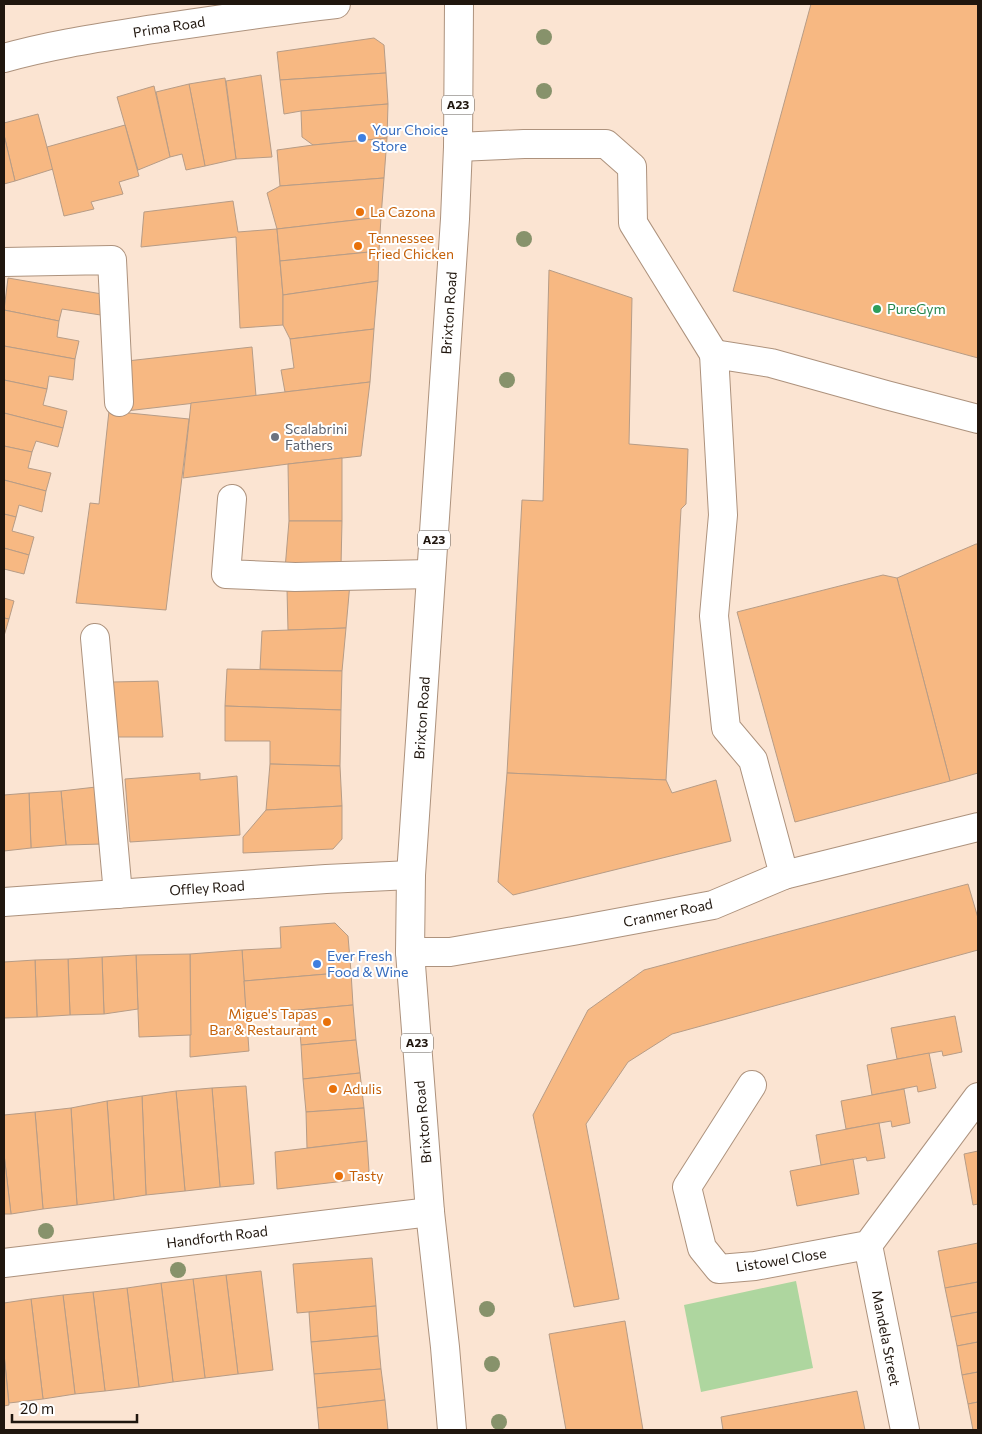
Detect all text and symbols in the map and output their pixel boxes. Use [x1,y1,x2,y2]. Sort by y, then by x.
street label: Prima Road [132,12,206,41]
road number: A23 [442,96,474,114]
place label: Your Choice Store [372,121,448,154]
marker: Your Choice Store [356,132,368,144]
place label: La Cazona [370,203,436,220]
marker: La Cazona [354,206,366,218]
place label: Tennessee Fried Chicken [368,229,454,262]
marker: Tennessee Fried Chicken [352,240,364,252]
street label: Brixton Road [437,271,460,355]
place label: PureGym [887,300,946,317]
marker: PureGym [871,303,883,315]
place label: Scalabrini Fathers [285,420,347,453]
marker: Scalabrini Fathers [269,431,281,443]
road number: A23 [418,530,450,550]
street label: Brixton Road [410,676,433,760]
street label: Offley Road [169,876,245,899]
street label: Cranmer Road [622,895,714,930]
place label: Ever Fresh Food & Wine [327,947,408,980]
marker: Ever Fresh Food & Wine [311,958,323,970]
place label: Migue's Tapas Bar & Restaurant [209,1005,317,1038]
marker: Migue's Tapas Bar & Restaurant [321,1016,333,1028]
road number: A23 [401,1034,433,1052]
place label: Adulis [343,1080,382,1097]
street label: Brixton Road [410,1080,435,1164]
marker: Adulis [327,1083,339,1095]
place label: Tasty [349,1167,383,1184]
marker: Tasty [333,1170,345,1182]
street label: Handforth Road [165,1222,269,1251]
street label: Listowel Close [734,1244,827,1275]
street label: Mandela Street [869,1289,904,1387]
scale bar [12,1392,138,1424]
text: 20 m [20,1399,54,1417]

